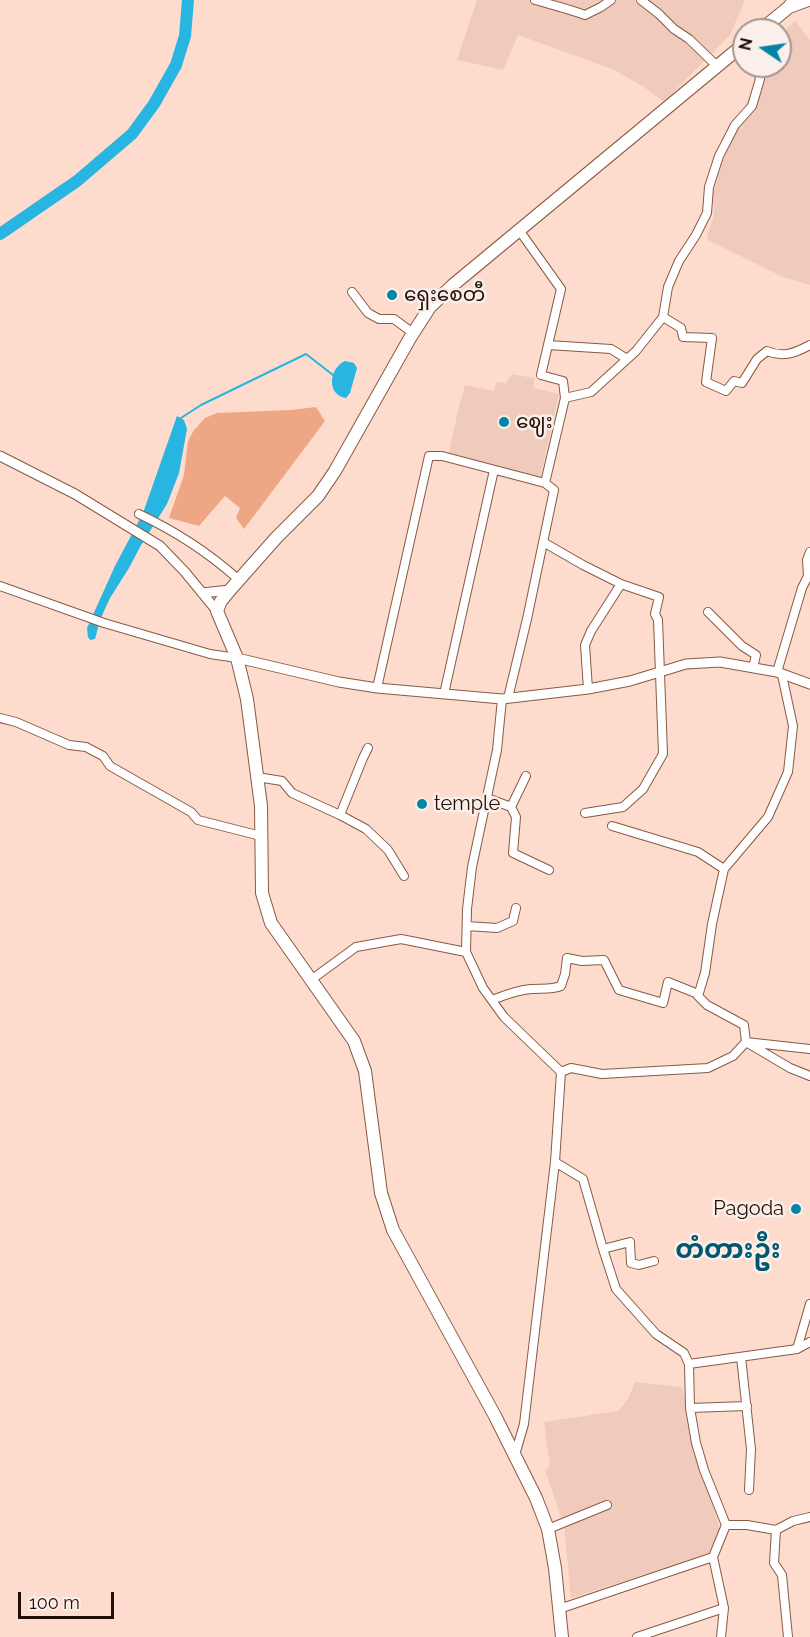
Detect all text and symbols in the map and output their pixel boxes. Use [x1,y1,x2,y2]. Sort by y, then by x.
north arrow [732,18,792,78]
text: N [735,36,757,52]
place label: ရှေးစေတီ [404,283,485,307]
marker: ရှေးစေတီ [385,288,399,302]
place label: ဈေး [516,410,553,434]
marker: ဈေး [497,415,511,429]
place label: temple [434,792,500,816]
marker: temple [415,797,429,811]
place label: Pagoda [713,1197,784,1221]
marker: Pagoda [789,1202,803,1216]
district label: တံတားဦး [675,1234,781,1266]
scale bar [21,1580,117,1618]
text: 100 m [29,1592,80,1613]

